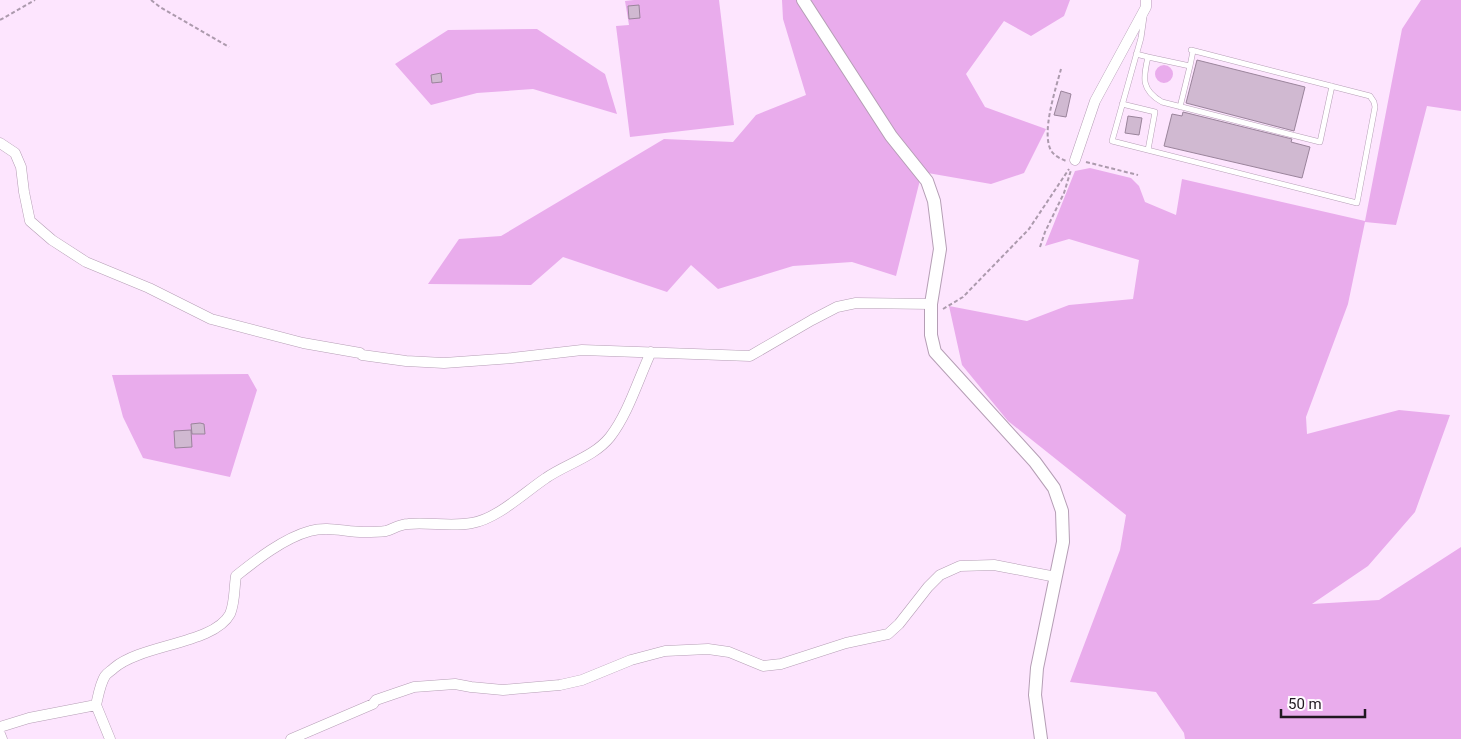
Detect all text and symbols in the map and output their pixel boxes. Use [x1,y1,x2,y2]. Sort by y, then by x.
scale bar [1281,686,1365,718]
text: 50 m [1288,695,1322,713]

